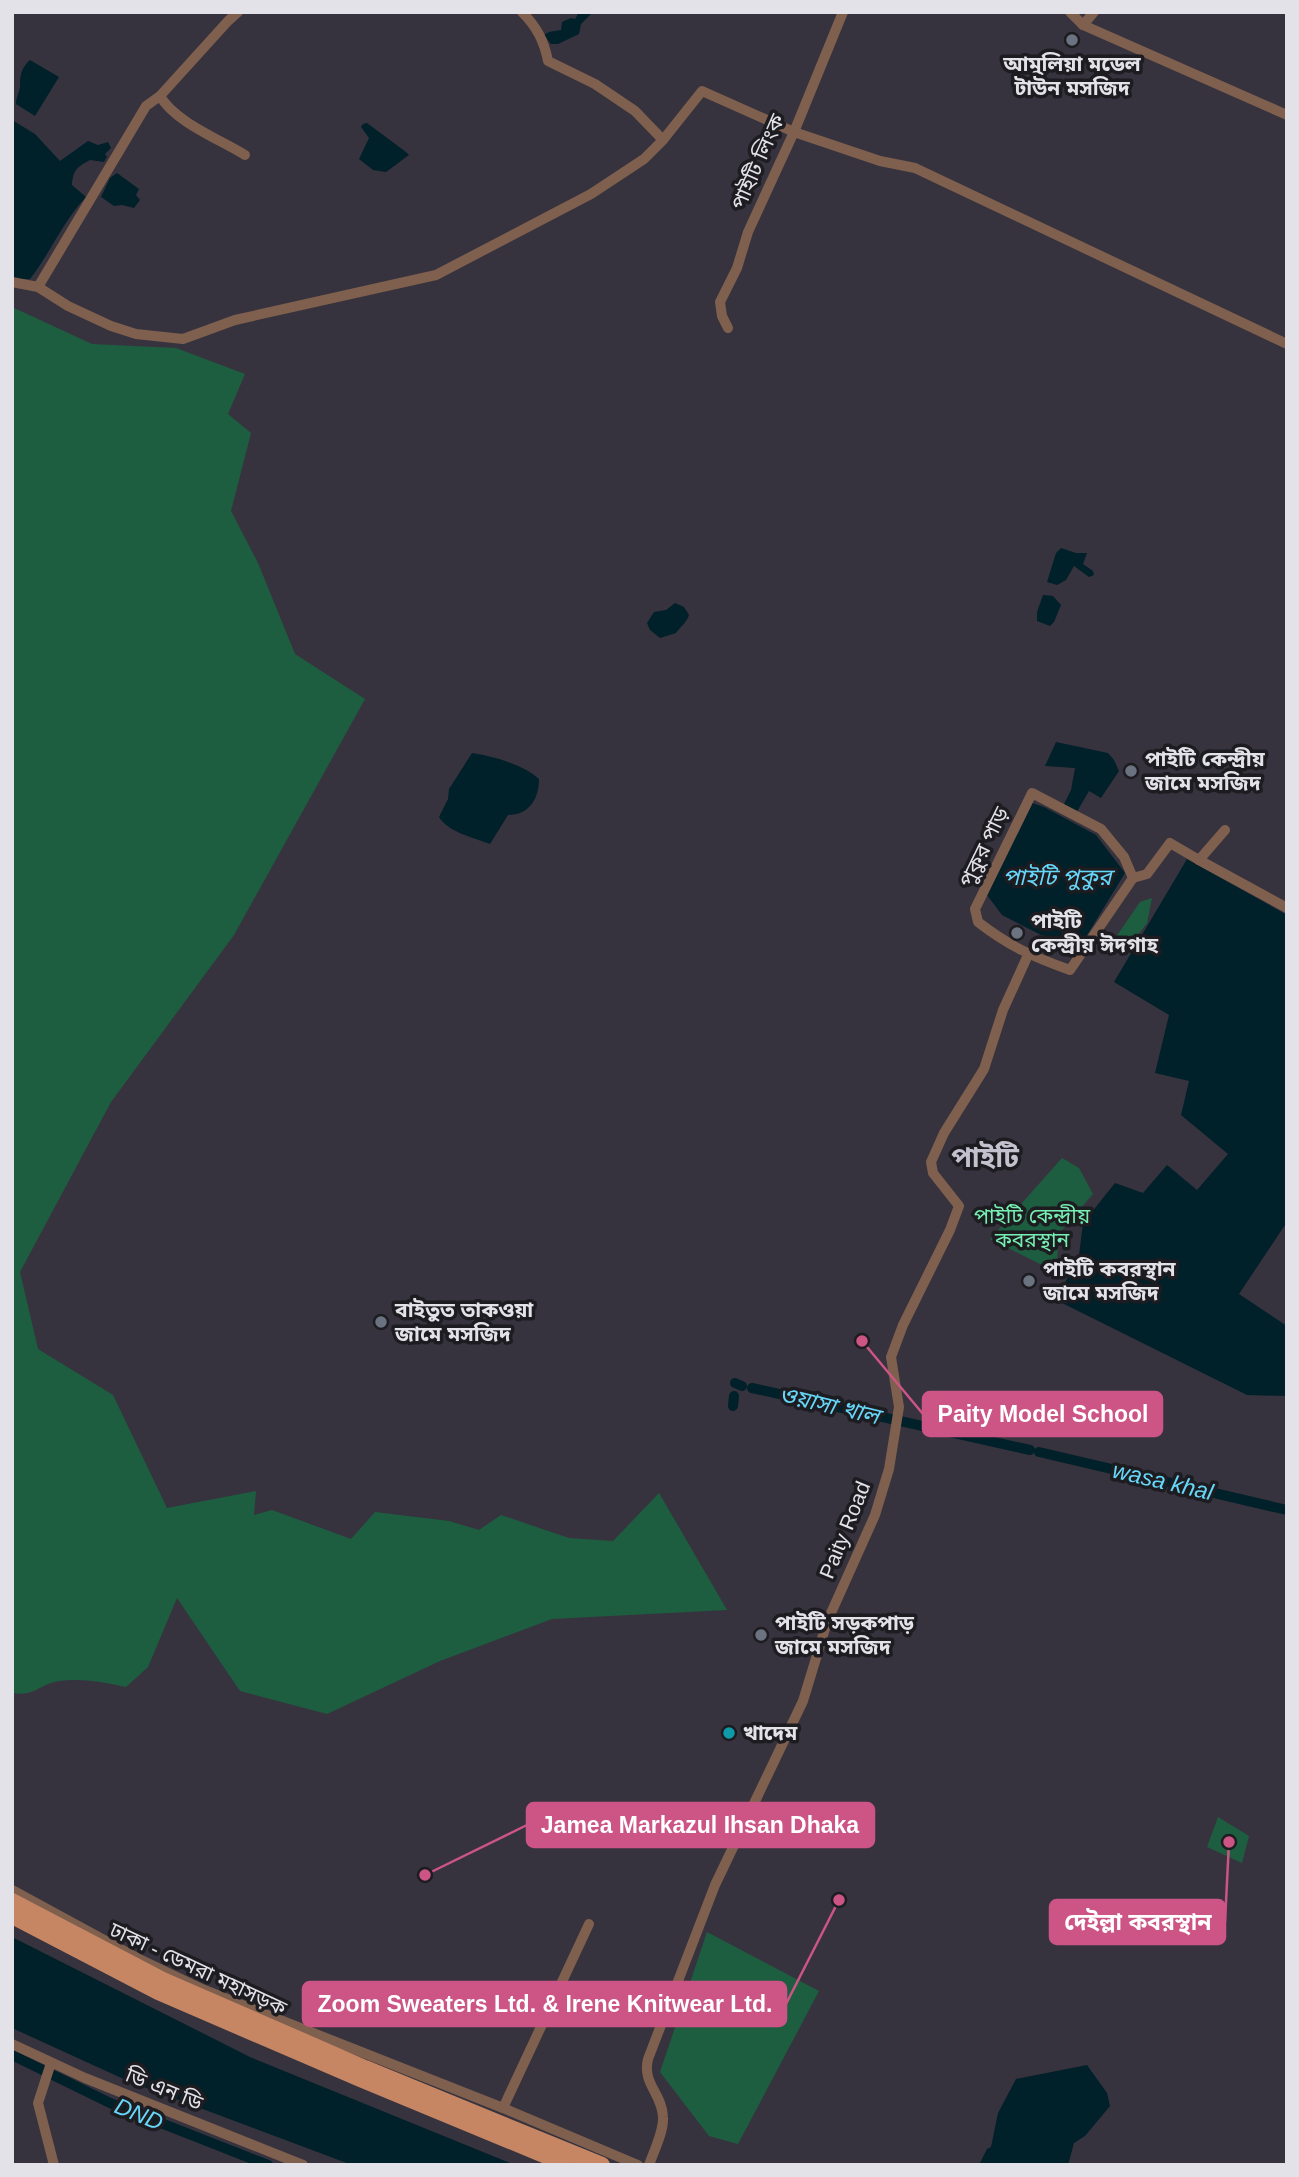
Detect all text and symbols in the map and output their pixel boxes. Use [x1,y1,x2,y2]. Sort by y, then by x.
marker: আমুলিয়া মডেল টাউন মসজিদ [1064,32,1080,48]
place label: আমুলিয়া মডেল টাউন মসজিদ [1002,52,1142,99]
street label: পাইটি লিংক [726,110,789,213]
place label: পাইটি কেন্দ্রীয় জামে মসজিদ [1144,747,1266,794]
marker: পাইটি কেন্দ্রীয় জামে মসজিদ [1123,763,1139,779]
street label: পুকুর পাড় [954,802,1014,891]
water label: পাইটি পুকুর [1003,863,1116,891]
place label: পাইটি কেন্দ্রীয় ঈদগাহ [1031,909,1159,956]
marker: পাইটি কেন্দ্রীয় ঈদগাহ [1009,925,1025,941]
district label: পাইটি [951,1141,1019,1173]
park label: পাইটি কেন্দ্রীয় কবরস্থান [974,1204,1091,1252]
place label: পাইটি কবরস্থান জামে মসজিদ [1042,1257,1177,1304]
marker: পাইটি কবরস্থান জামে মসজিদ [1021,1273,1037,1289]
place label: বাইতুত তাকওয়া জামে মসজিদ [394,1298,534,1345]
marker: বাইতুত তাকওয়া জামে মসজিদ [373,1314,389,1330]
water label: ওয়াসা খাল [776,1381,886,1430]
callout: Paity Model School [923,1392,1162,1436]
text: Paity Model School [938,1401,1148,1427]
water label: wasa khal [1110,1457,1217,1505]
street label: Paity Road [815,1478,874,1582]
place label: পাইটি সড়কপাড় জামে মসজিদ [774,1611,915,1658]
marker: পাইটি সড়কপাড় জামে মসজিদ [753,1627,769,1643]
place label: খাদেম [743,1721,798,1744]
marker: খাদেম [721,1725,737,1741]
callout: Jamea Markazul Ihsan Dhaka [527,1803,874,1847]
text: Jamea Markazul Ihsan Dhaka [541,1812,859,1838]
callout: দেইল্লা কবরস্থান [1050,1900,1225,1944]
text: দেইল্লা কবরস্থান [1064,1908,1212,1936]
street label: ঢাকা - ডেমরা মহাসড়ক [105,1917,291,2020]
callout: Zoom Sweaters Ltd. & Irene Knitwear Ltd. [303,1982,786,2026]
text: Zoom Sweaters Ltd. & Irene Knitwear Ltd. [318,1991,772,2017]
street label: ডি এন ডি [122,2062,207,2115]
water label: DND [111,2093,167,2135]

